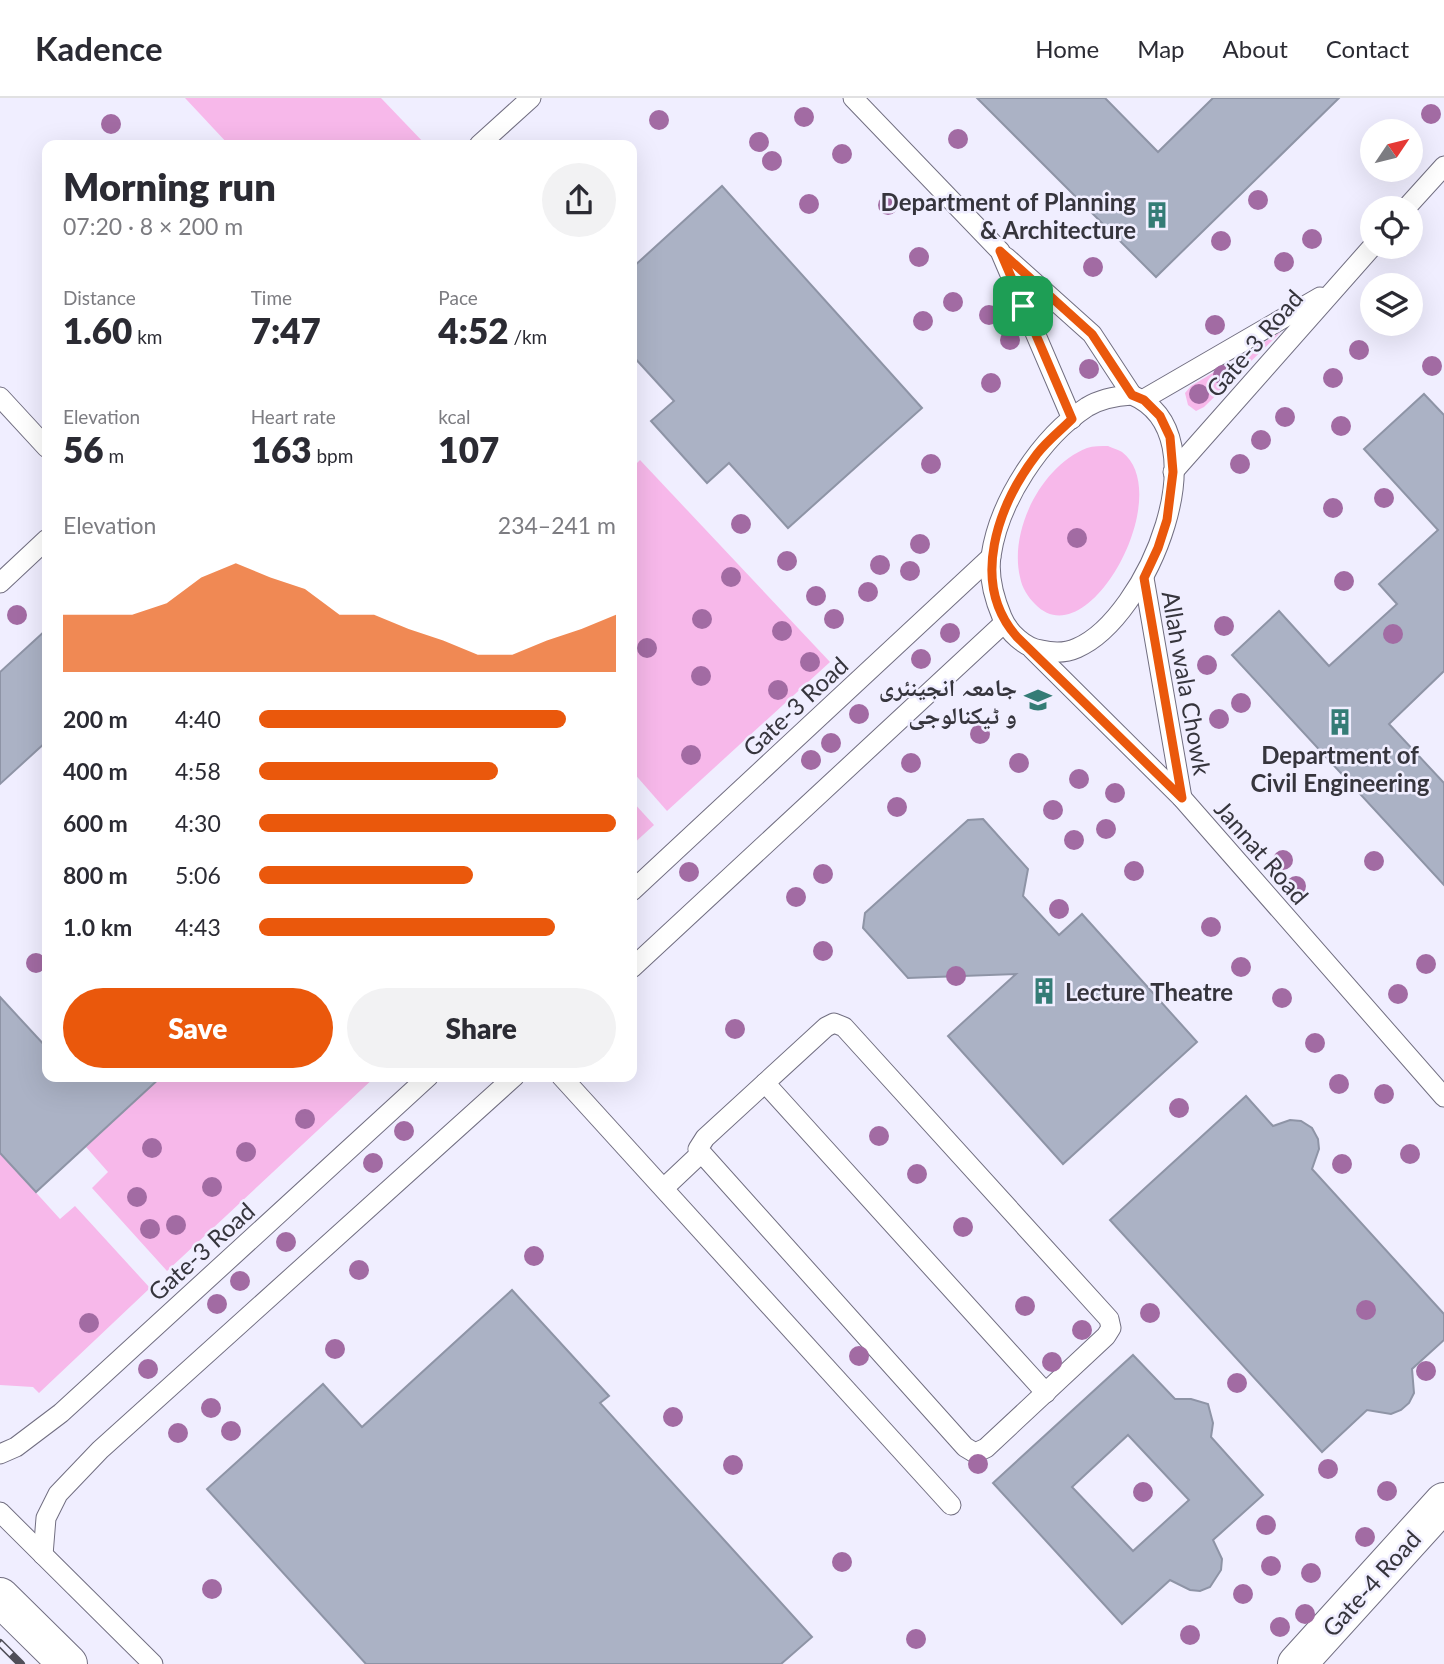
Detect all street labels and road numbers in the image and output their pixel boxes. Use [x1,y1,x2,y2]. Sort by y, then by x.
street label: Gate-3 Road [1200,283,1308,403]
street label: Allah wala Chowk [1157,589,1218,778]
street label: Gate-3 Road [737,650,853,762]
street label: Jannat Road [1209,794,1315,910]
street label: Gate-3 Road [142,1196,260,1306]
street label: Gate-4 Road [1316,1524,1426,1642]

